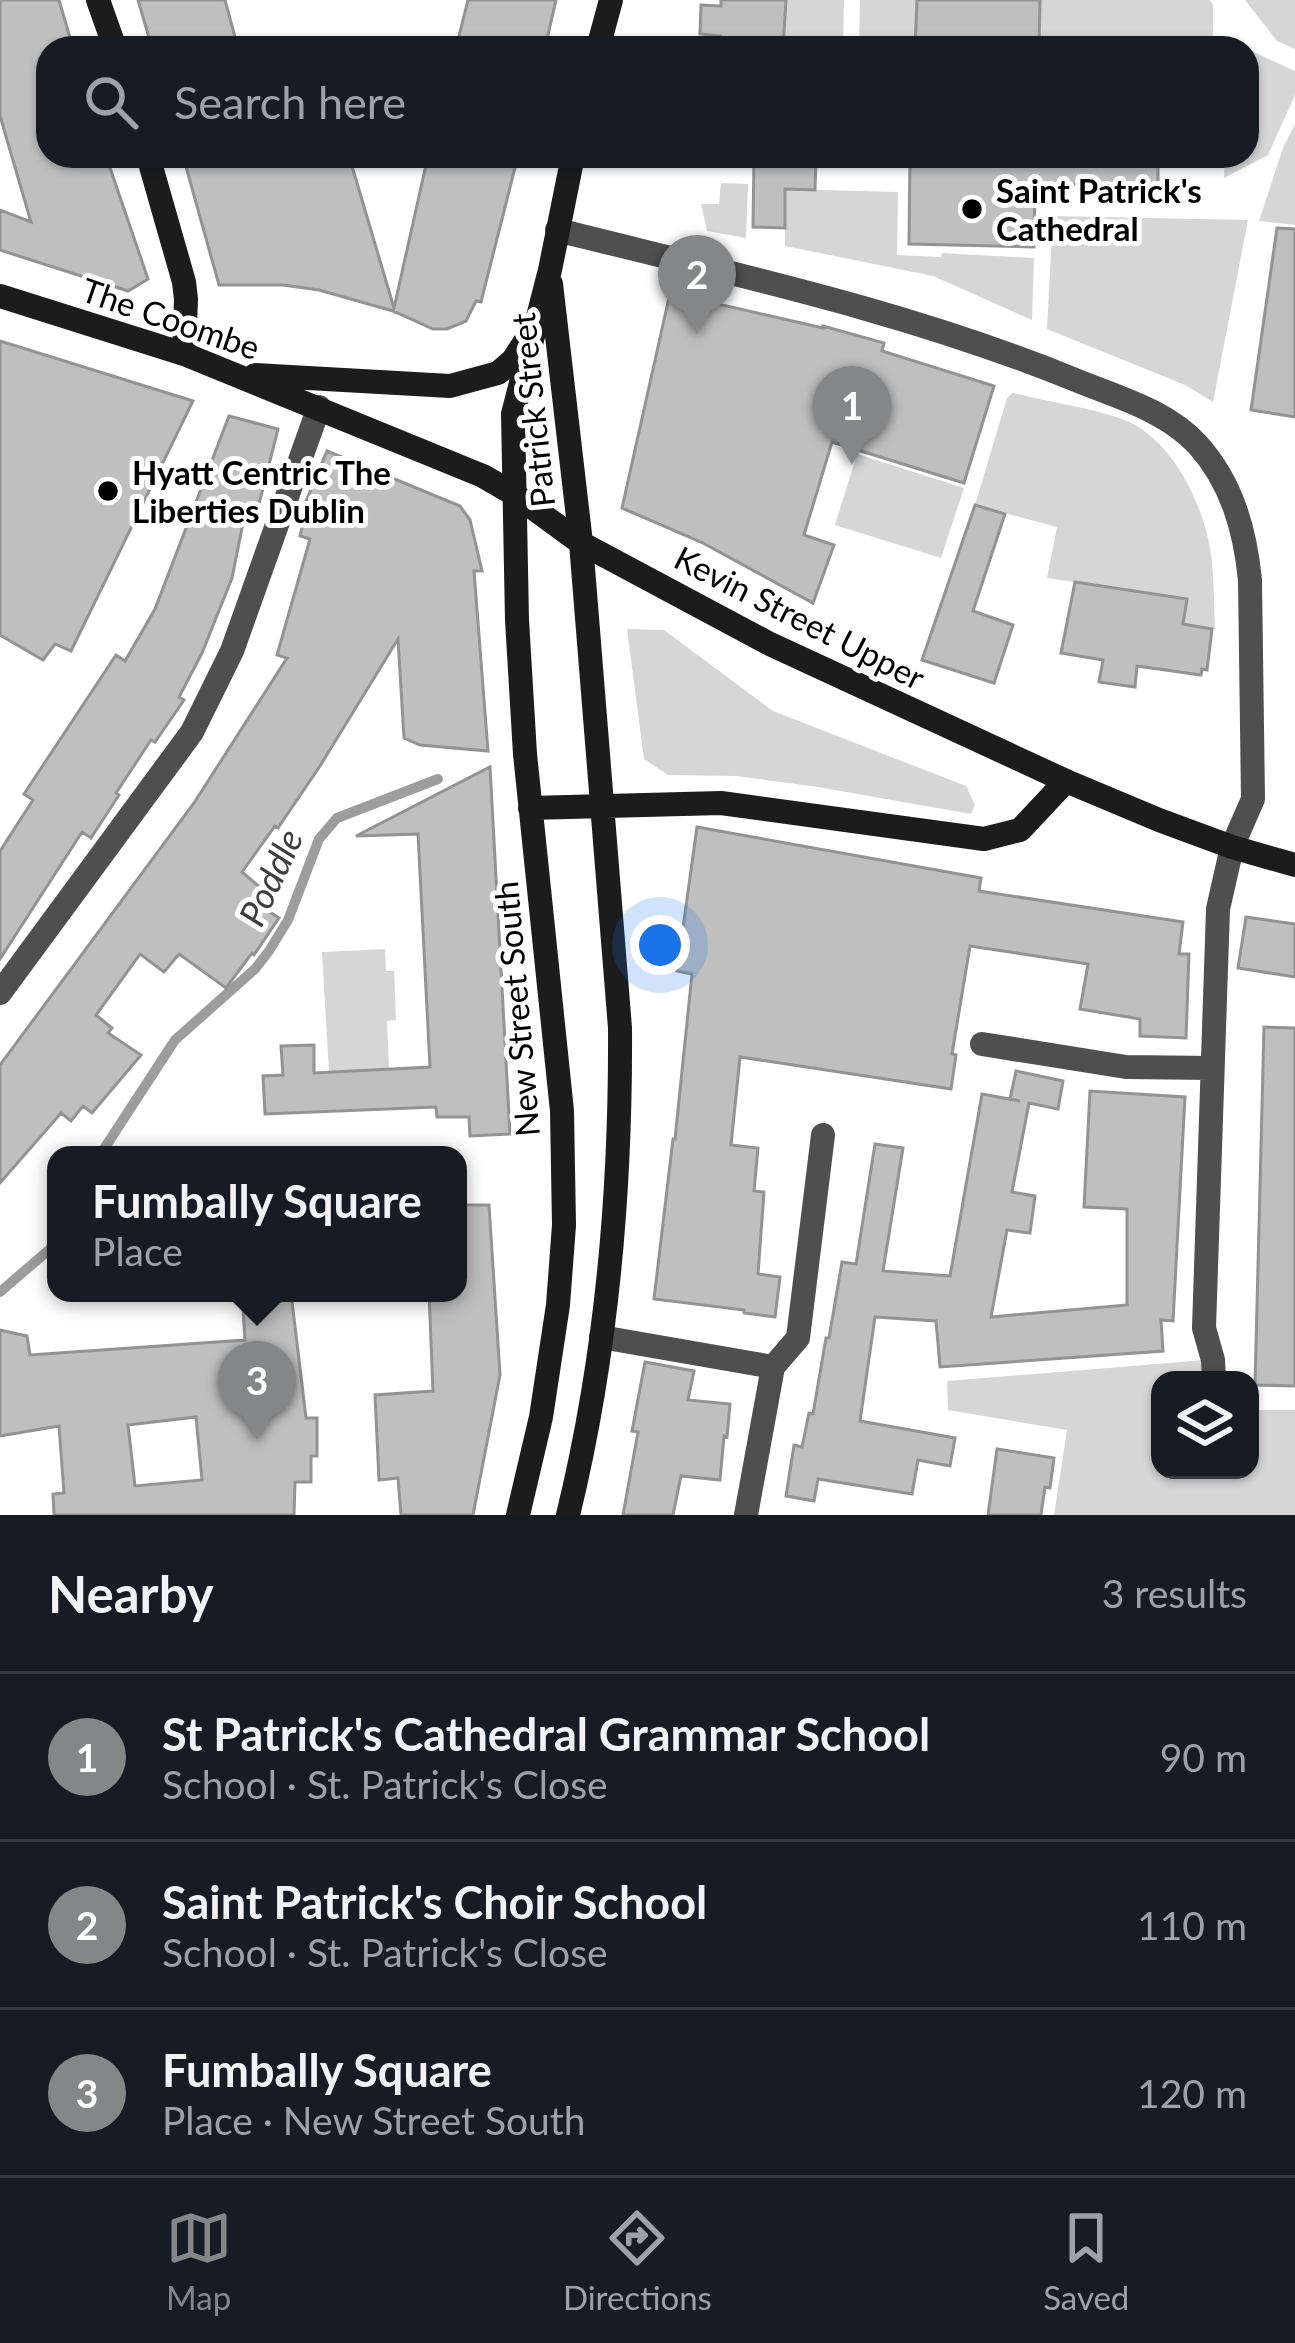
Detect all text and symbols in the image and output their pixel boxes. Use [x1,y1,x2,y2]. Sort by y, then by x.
search box [36,36,1259,168]
icon: search [78,69,144,135]
text: Search here [174,75,406,129]
place label: Saint Patrick's Cathedral [996,170,1202,248]
marker: Saint Patrick's Cathedral [959,196,985,222]
pin: 2 [658,235,736,334]
street label: The Coombe [77,269,265,367]
street label: Patrick Street [502,311,562,509]
pin: 1 [813,366,891,465]
place label: Hyatt Centric The Liberties Dublin [132,452,391,530]
marker: Hyatt Centric The Liberties Dublin [95,478,121,504]
street label: Kevin Street Upper [668,537,932,697]
water label: Poddle [229,822,311,932]
street label: New Street South [485,880,547,1138]
your location [630,915,690,975]
popup [47,1146,467,1302]
text: Fumbally Square [92,1174,422,1228]
text: Place [92,1228,183,1274]
pin: 3 [218,1341,296,1440]
map controls [1151,1371,1259,1479]
button: layers [1151,1371,1259,1479]
text: Nearby [48,1563,214,1624]
text: 3 results [1102,1570,1247,1616]
text: St Patrick's Cathedral Grammar School [162,1707,930,1761]
text: 1 [76,1734,98,1780]
text: 90 m [1160,1734,1247,1780]
text: School · St. Patrick's Close [162,1761,608,1807]
text: Saint Patrick's Choir School [162,1875,707,1929]
text: 2 [76,1902,98,1948]
text: 110 m [1137,1902,1247,1948]
text: School · St. Patrick's Close [162,1929,608,1975]
text: Fumbally Square [162,2043,492,2097]
text: 3 [76,2070,98,2116]
text: 120 m [1137,2070,1247,2116]
text: Place · New Street South [162,2097,586,2143]
tab: Map [166,2205,232,2317]
tab: Directions [563,2205,712,2317]
tab: Saved [1043,2205,1129,2317]

